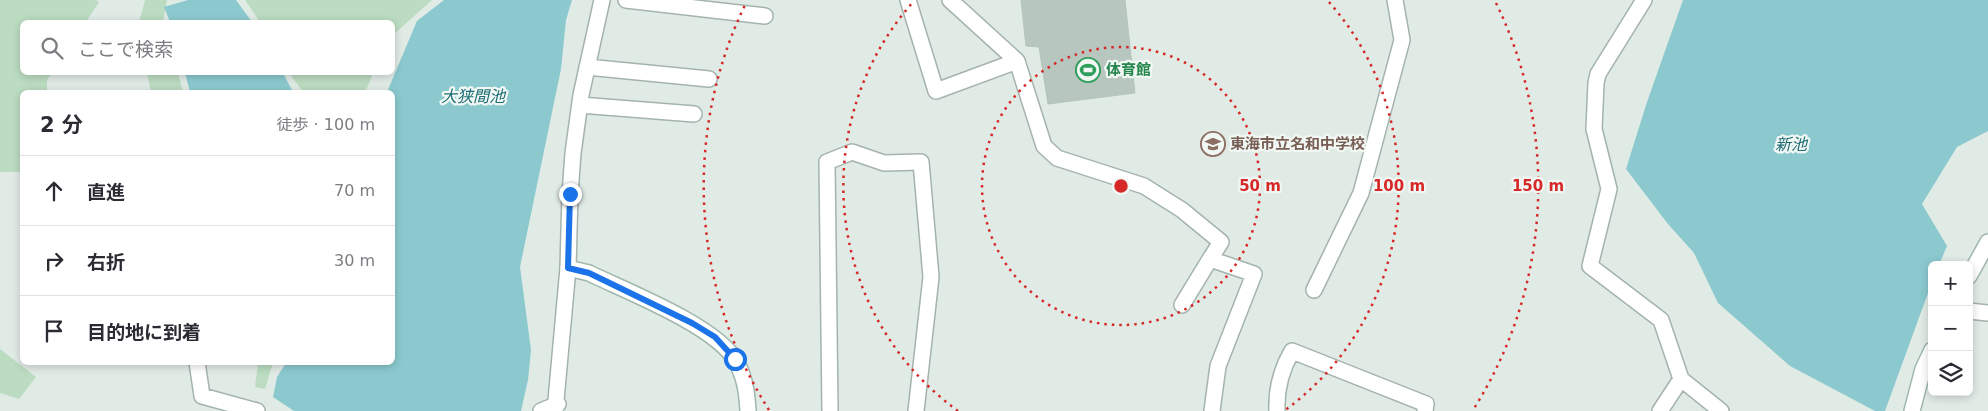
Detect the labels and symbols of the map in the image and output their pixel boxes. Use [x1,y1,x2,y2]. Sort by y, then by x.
sports icon: 体育館 [1075,57,1101,83]
place label: 体育館 [1106,61,1151,79]
water label: 大狭間池 [441,87,507,106]
school or university icon: 東海市立名和中学校 [1200,131,1226,157]
place label: 東海市立名和中学校 [1230,135,1365,153]
water label: 新池 [1775,135,1809,154]
centre of rings [1112,177,1130,195]
text: 50 m [1239,177,1281,195]
text: 100 m [1373,177,1425,195]
text: 150 m [1512,177,1564,195]
route end [559,183,582,206]
route start [724,348,747,371]

